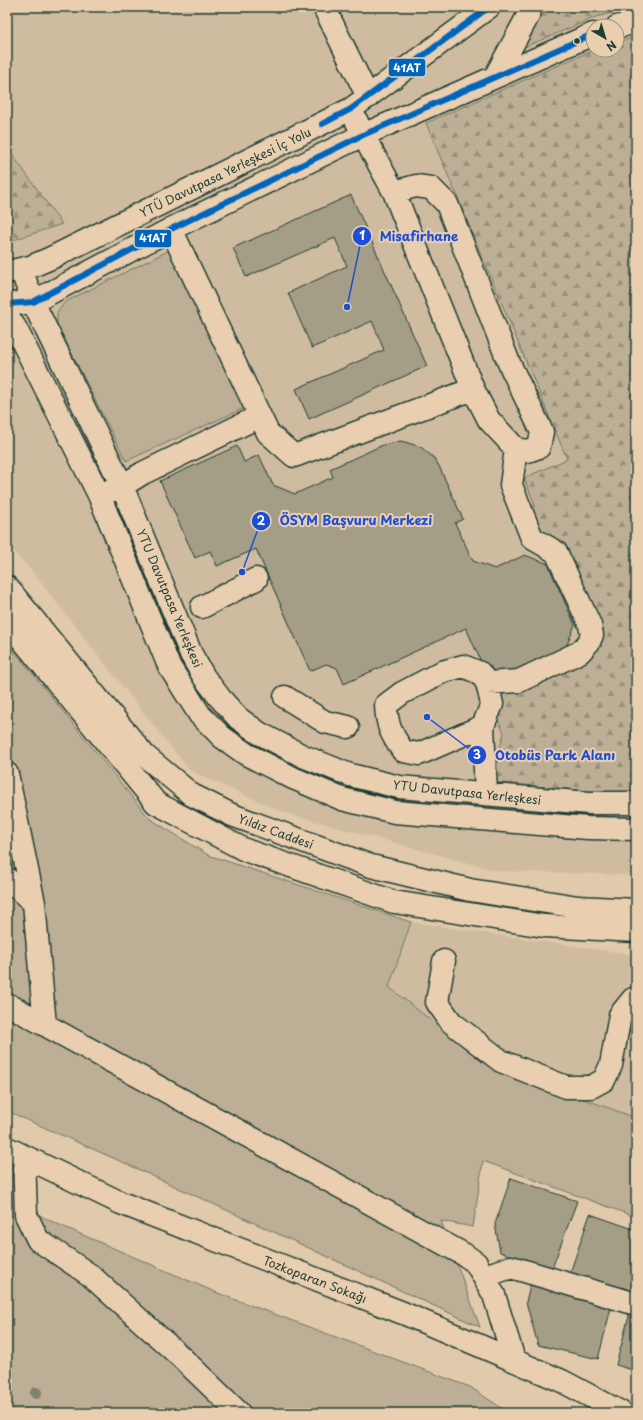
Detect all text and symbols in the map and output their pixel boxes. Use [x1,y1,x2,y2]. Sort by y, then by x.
north arrow [585,18,625,58]
unlabelled marker [572,36,582,46]
text: N [603,37,620,56]
line badge: 41AT [388,58,426,77]
text: 41AT [393,59,421,76]
street label: YTÜ Davutpasa Yerleşkesi İç Yolu [136,123,314,221]
callout: Misafirhane [352,224,466,249]
text: 1 [359,226,365,244]
text: Misafirhane [380,226,459,245]
line badge: 41AT [134,229,172,248]
text: 41AT [139,229,167,246]
callout: ÖSYM Başvuru Merkezi [251,508,441,533]
text: ÖSYM Başvuru Merkezi [280,510,432,529]
text: 2 [257,511,266,529]
street label: YTU Davutpasa Yerleşkesi [133,526,207,670]
callout: Otobüs Park Alanı [467,743,623,768]
text: 3 [473,745,481,763]
text: Otobüs Park Alanı [495,745,615,764]
street label: YTU Davutpasa Yerleşkesi [392,775,542,809]
street label: Yıldız Caddesi [236,809,316,853]
street label: Tozkoparan Sokağı [260,1251,370,1307]

